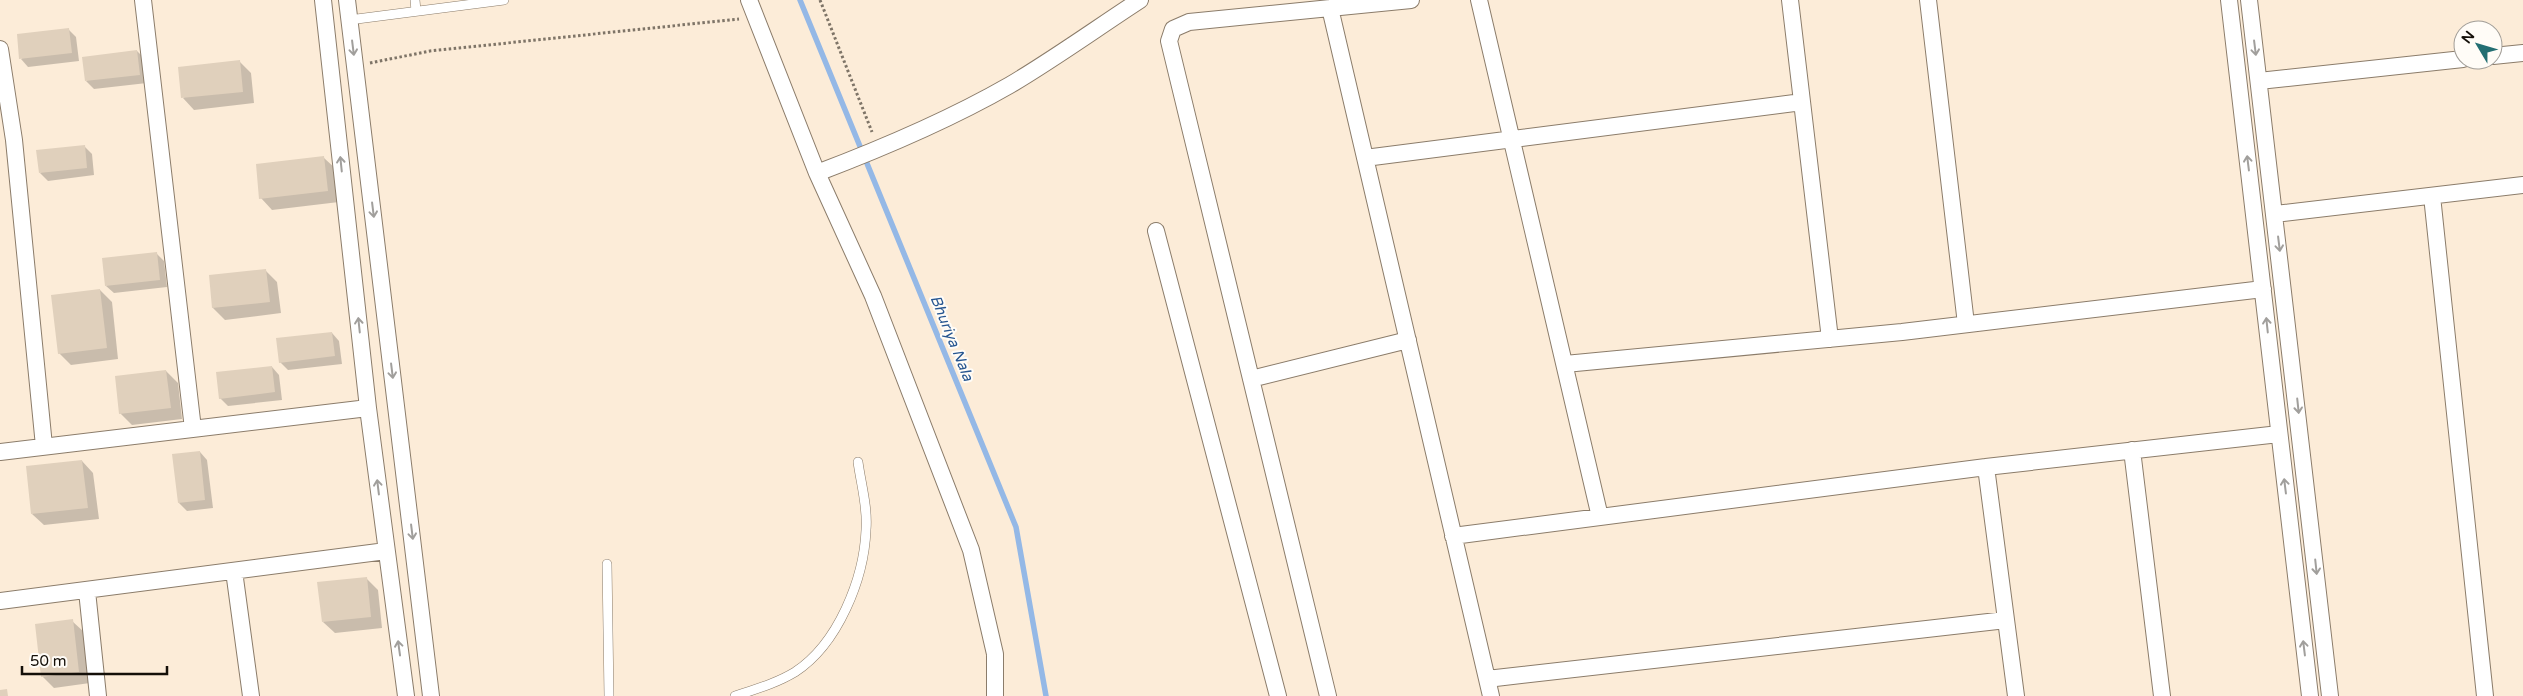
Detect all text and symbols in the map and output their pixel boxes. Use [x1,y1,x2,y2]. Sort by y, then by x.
north arrow [2453,20,2503,70]
text: N [2458,28,2478,47]
one-way arrow [348,40,358,56]
one-way arrow [2250,40,2260,56]
one-way arrow [336,156,346,172]
one-way arrow [2243,156,2253,172]
one-way arrow [368,201,378,217]
one-way arrow [2274,236,2284,252]
water label: Bhuriya Nala [927,292,978,384]
one-way arrow [2262,317,2272,333]
one-way arrow [354,318,364,334]
one-way arrow [388,363,398,379]
one-way arrow [2293,398,2303,414]
one-way arrow [2280,478,2290,494]
one-way arrow [373,479,383,495]
one-way arrow [407,524,417,540]
one-way arrow [2311,559,2321,575]
one-way arrow [394,640,404,656]
one-way arrow [2299,640,2309,656]
scale bar [22,644,168,676]
text: 50 m [30,652,67,670]

